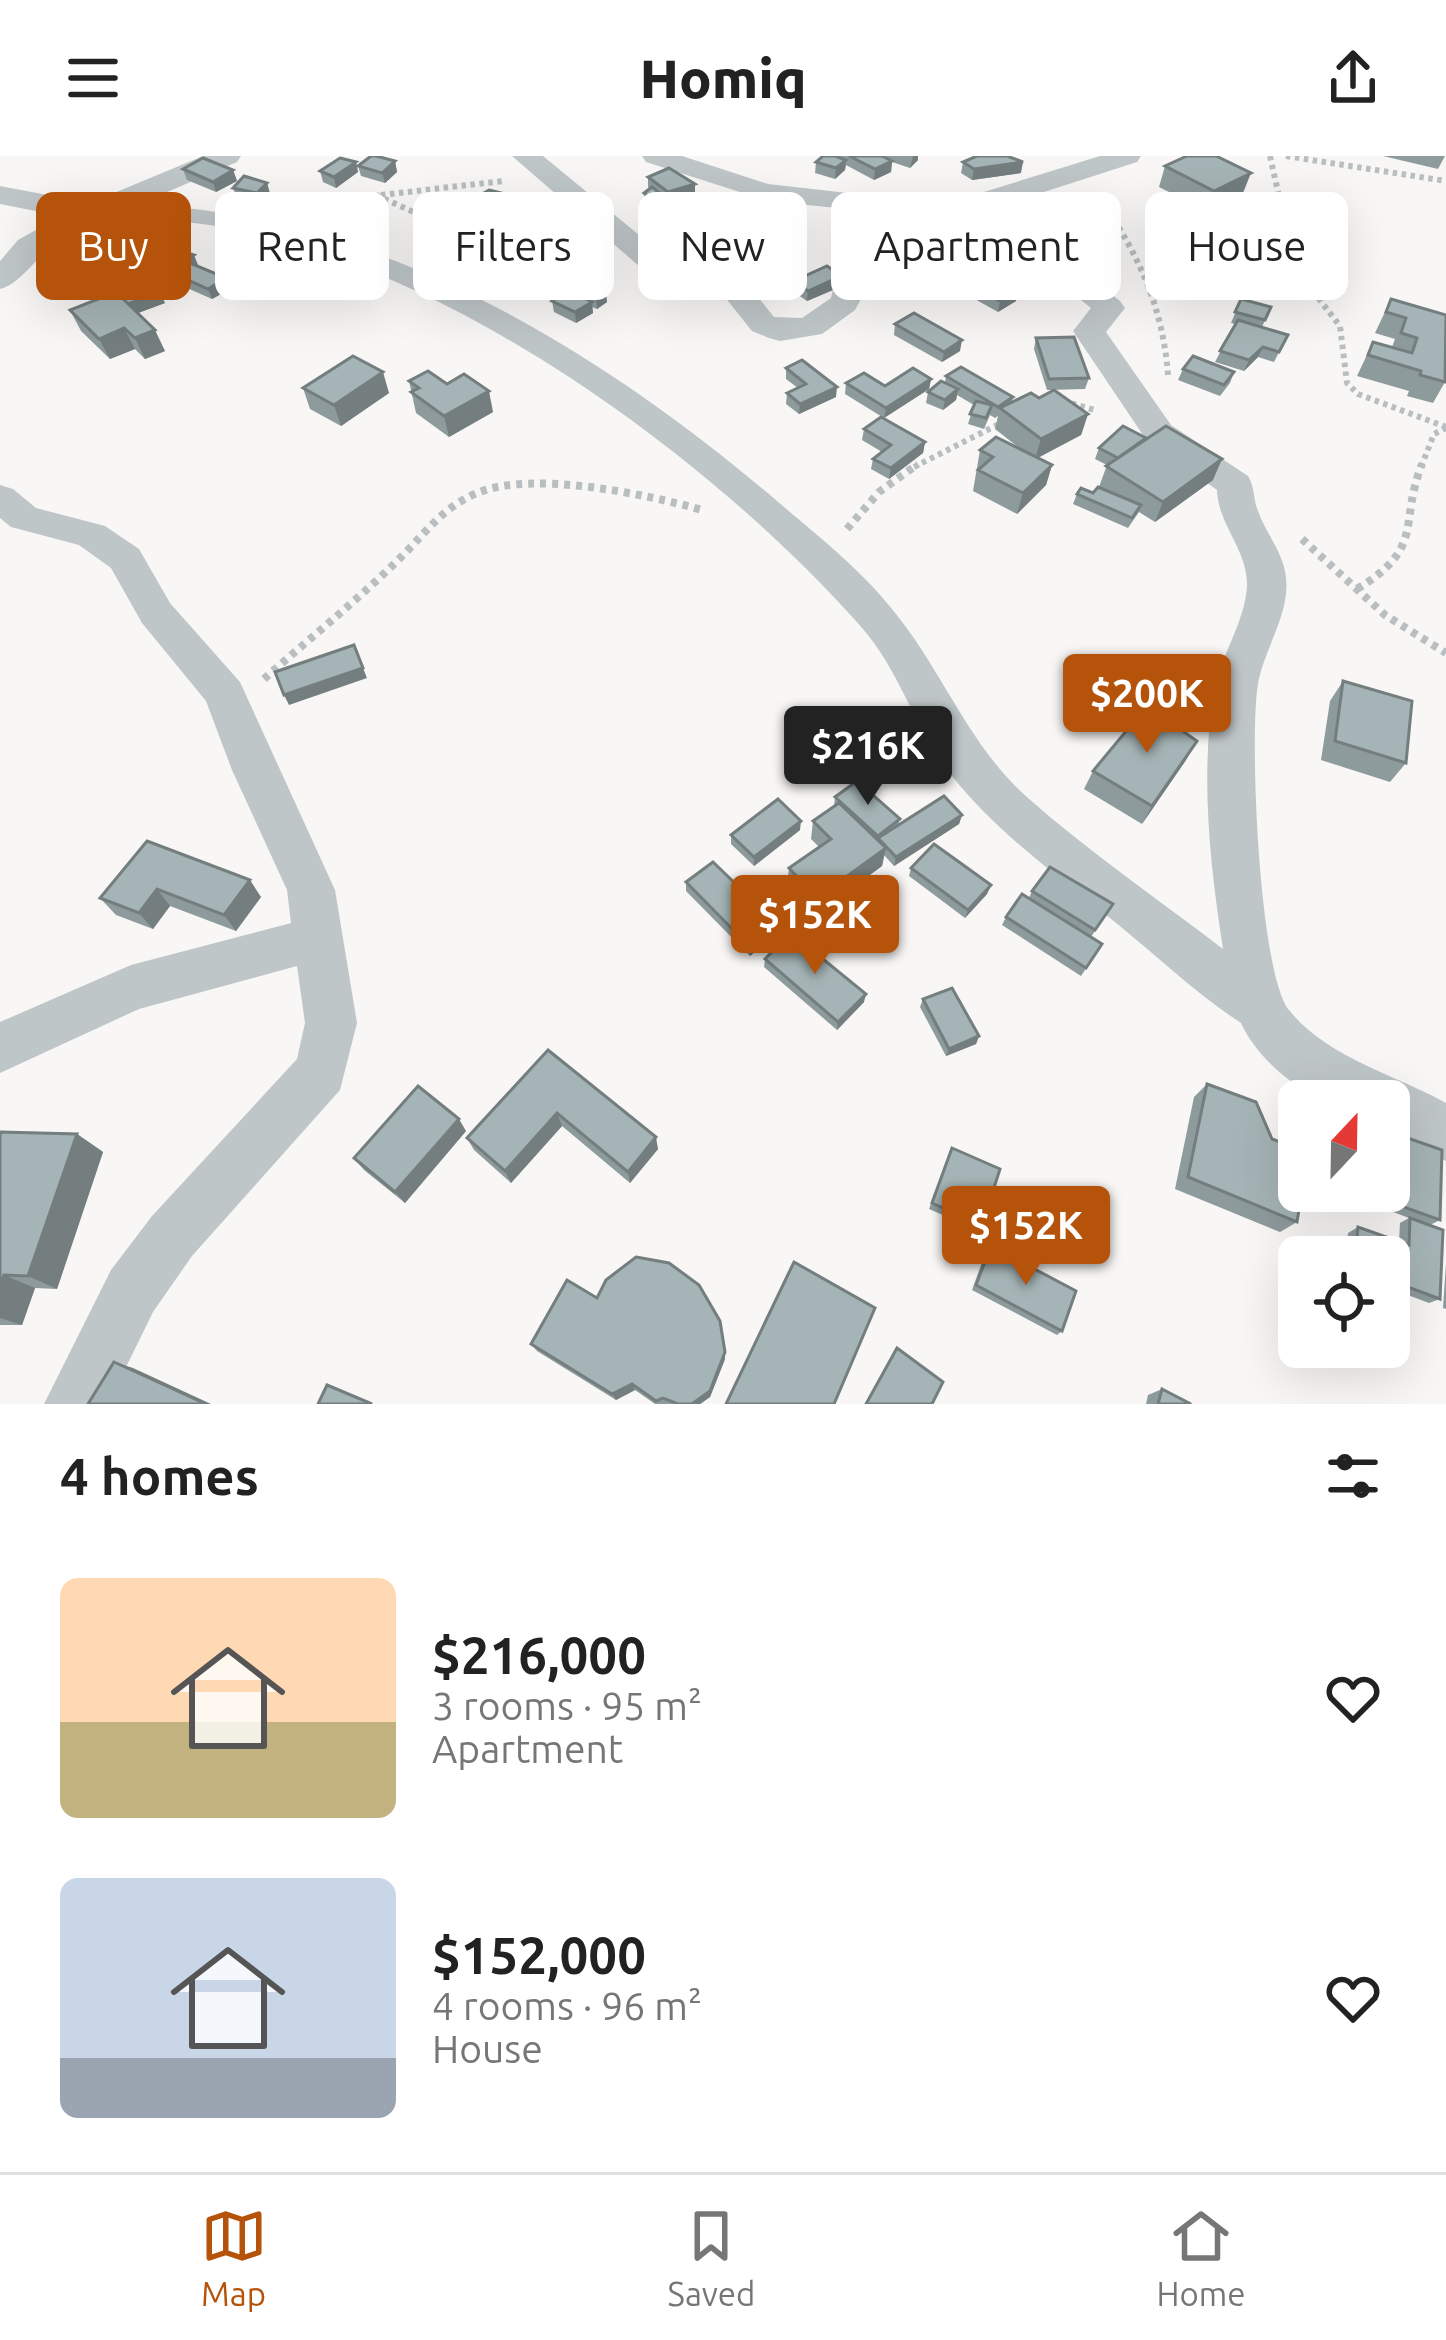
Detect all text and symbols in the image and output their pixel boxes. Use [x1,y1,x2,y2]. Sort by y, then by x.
icon: menu [60,45,126,111]
icon: share [1320,45,1386,111]
text: Homiq [639,48,807,108]
chip: Buy [36,192,191,300]
chip: Rent [215,192,389,300]
chip: Filters [413,192,614,300]
chip: New [638,192,807,300]
chip: Apartment [831,192,1121,300]
chip: House [1145,192,1348,300]
pin: $200K [1063,654,1231,756]
text: $200K [1090,671,1204,714]
pin: $216K [784,706,952,808]
text: $216K [811,723,925,766]
pin: $152K [731,875,899,977]
text: $152K [758,892,872,935]
north arrow [1278,1080,1410,1212]
map controls [1278,1080,1410,1368]
pin: $152K [942,1186,1110,1288]
text: $152K [969,1203,1083,1246]
button: locate [1278,1236,1410,1368]
icon: filters [1320,1443,1386,1509]
text: 4 homes [60,1447,259,1505]
icon: home [156,1626,300,1770]
text: $216,000 [432,1626,646,1684]
icon: heart [1320,1665,1386,1731]
text: 3 rooms · 95 m² [432,1684,702,1727]
text: Apartment [432,1727,623,1770]
icon: home [156,1926,300,2070]
text: $152,000 [432,1926,646,1984]
icon: heart [1320,1965,1386,2031]
text: 4 rooms · 96 m² [432,1984,702,2027]
text: House [432,2027,543,2070]
tab: Map [201,2203,267,2312]
tab: Saved [668,2203,755,2312]
tab: Home [1156,2203,1245,2312]

